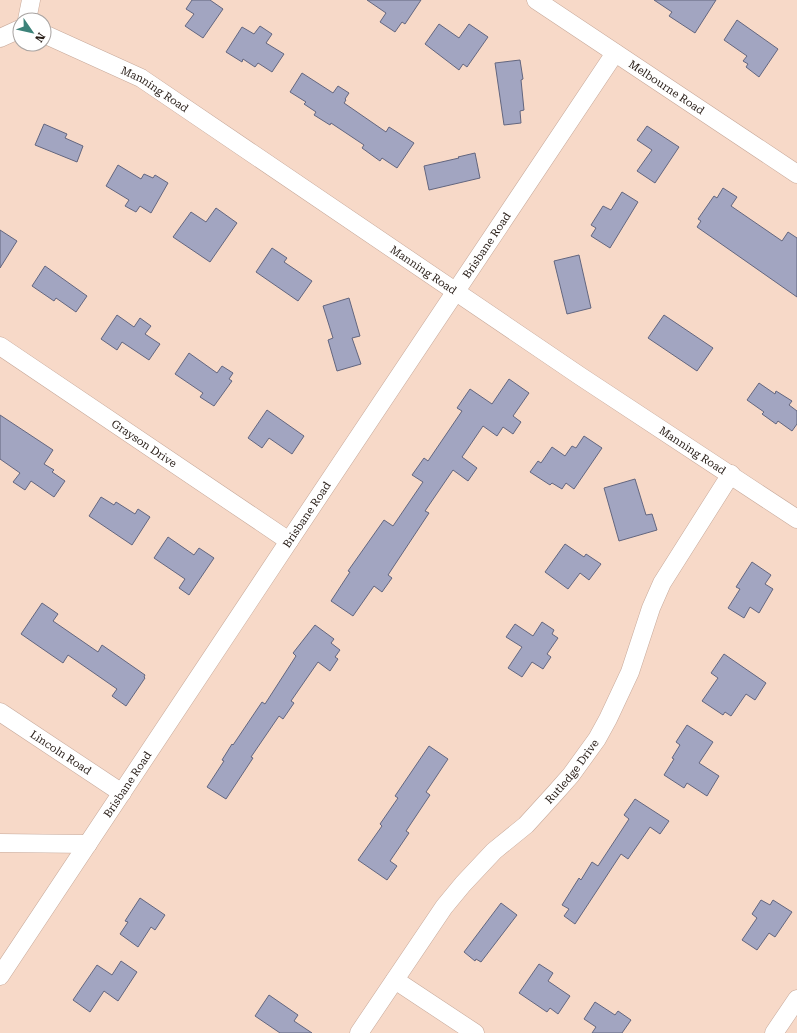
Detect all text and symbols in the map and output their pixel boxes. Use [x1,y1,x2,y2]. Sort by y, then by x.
north arrow [12,12,52,52]
text: N [32,30,48,45]
street label: Melbourne Road [626,58,707,117]
street label: Manning Road [119,64,191,115]
street label: Brisbane Road [460,210,514,281]
street label: Manning Road [388,243,459,297]
street label: Grayson Drive [109,417,179,470]
street label: Manning Road [657,424,728,477]
street label: Brisbane Road [280,479,334,550]
street label: Lincoln Road [27,728,94,778]
street label: Rutledge Drive [543,737,602,806]
street label: Brisbane Road [101,749,154,820]

